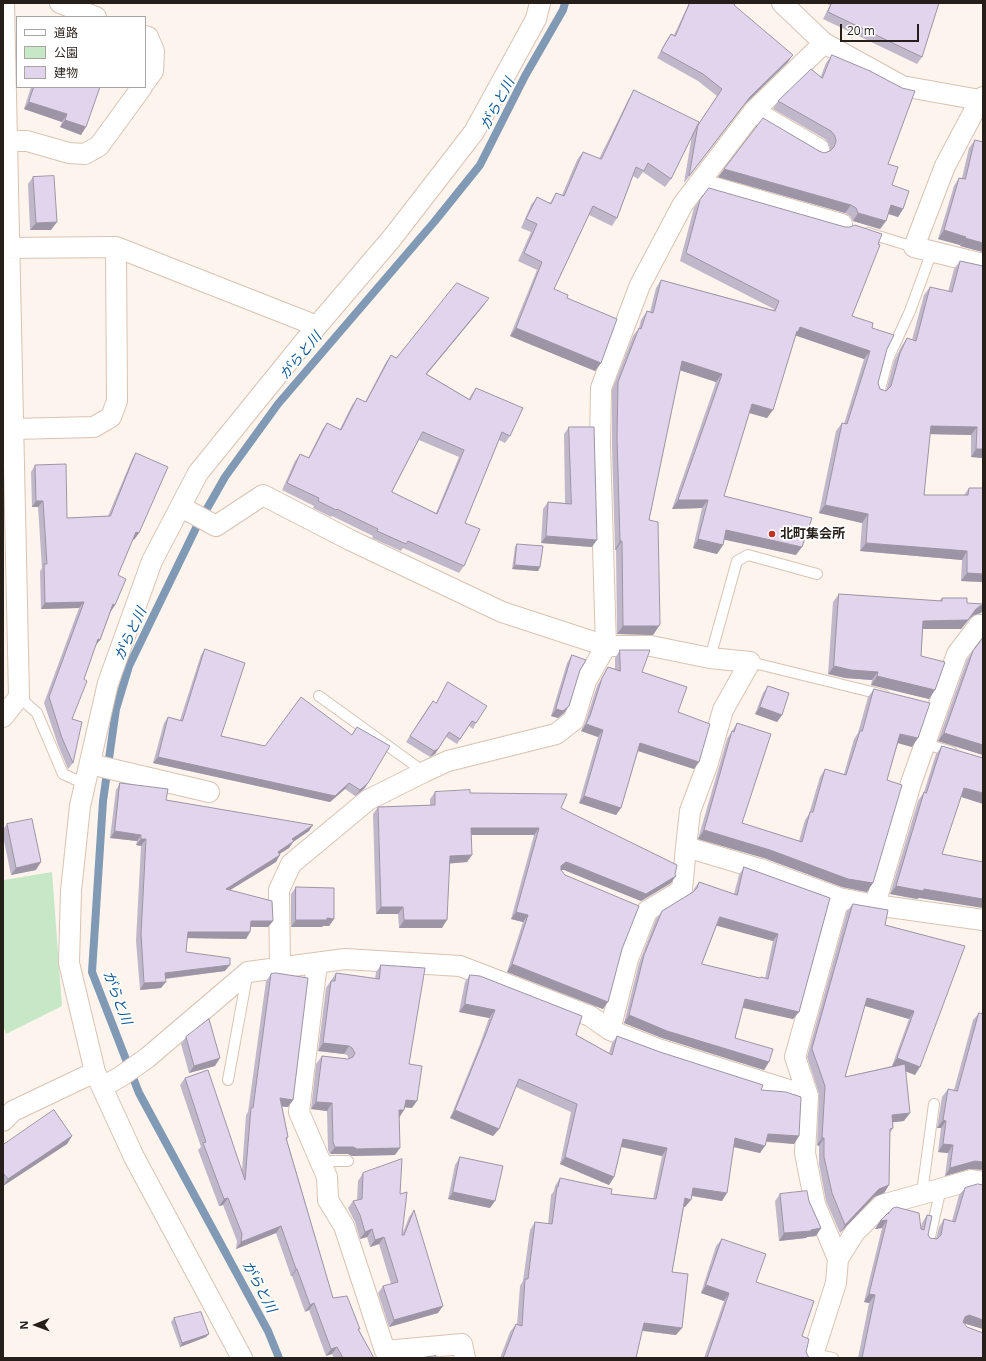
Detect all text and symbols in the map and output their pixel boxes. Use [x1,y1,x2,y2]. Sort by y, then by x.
legend [16,16,146,88]
scale bar [842,16,921,42]
text: 20 m [847,22,875,39]
text: 道路 [54,24,78,41]
text: 公園 [54,44,78,61]
text: 建物 [54,64,78,81]
water label: がらと川 [477,75,519,133]
water label: がらと川 [277,329,325,383]
place label: 北町集会所 [780,526,845,542]
marker: 北町集会所 [767,529,777,539]
water label: がらと川 [112,605,150,663]
water label: がらと川 [99,969,135,1027]
water label: がらと川 [238,1258,280,1316]
north arrow [16,1305,56,1345]
text: N [16,1321,31,1330]

